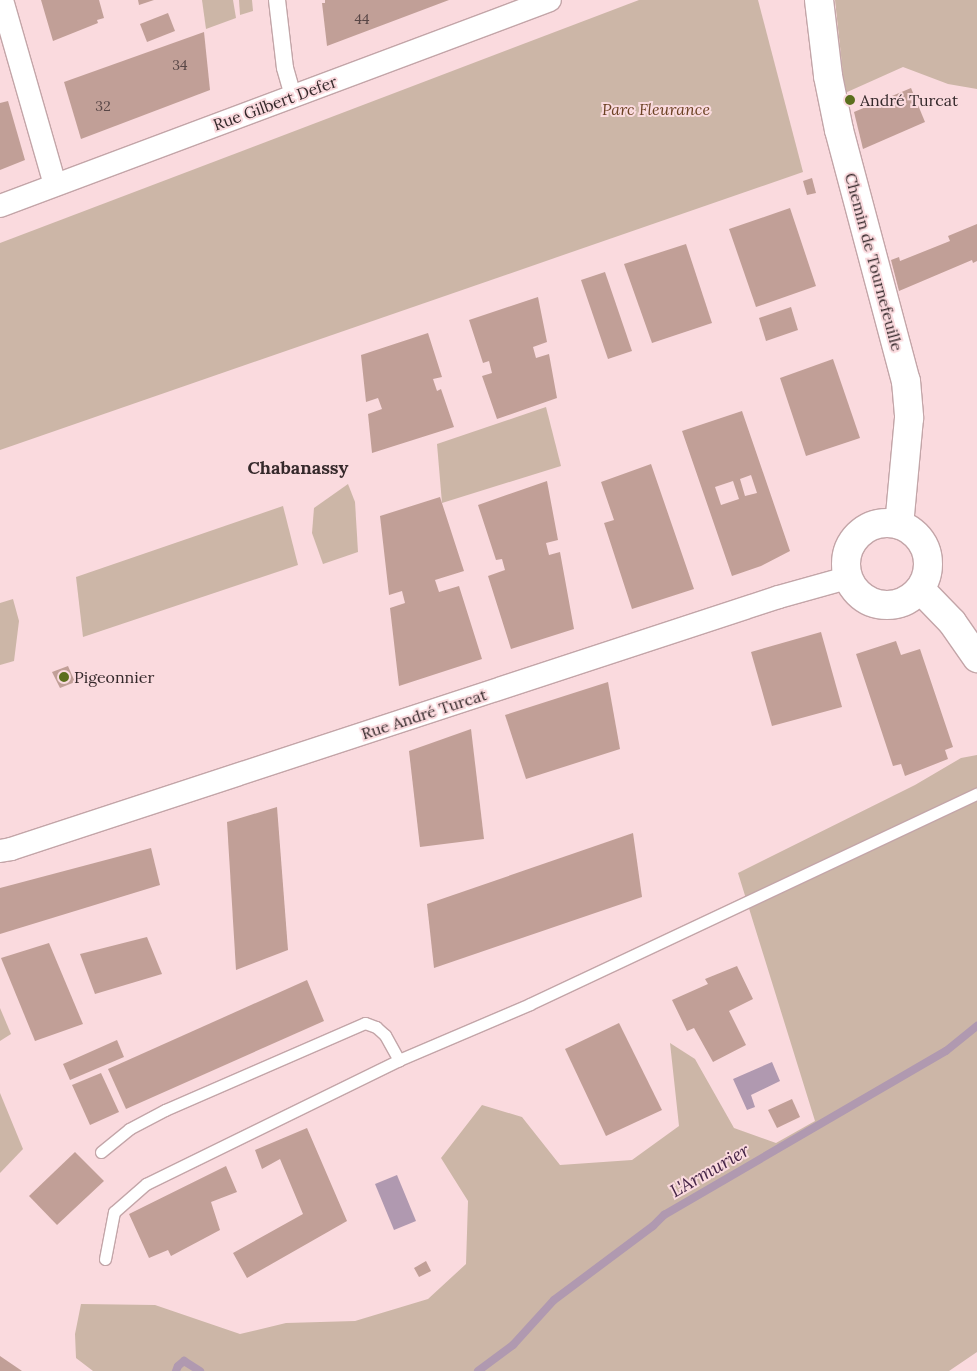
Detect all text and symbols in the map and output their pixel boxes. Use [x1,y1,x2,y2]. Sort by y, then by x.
house number: 44 [354,11,370,27]
house number: 34 [172,57,188,73]
street label: Rue Gilbert Defer [210,72,340,134]
place label: André Turcat [860,90,958,110]
marker: André Turcat [844,94,856,106]
house number: 32 [95,98,111,114]
park label: Parc Fleurance [602,99,710,119]
street label: Chemin de Tournefeuille [841,171,907,353]
district label: Chabanassy [247,457,349,479]
place label: Pigeonnier [74,667,154,687]
marker: Pigeonnier [58,671,70,683]
street label: Rue André Turcat [359,685,489,743]
water label: L'Armurier [667,1140,753,1202]

